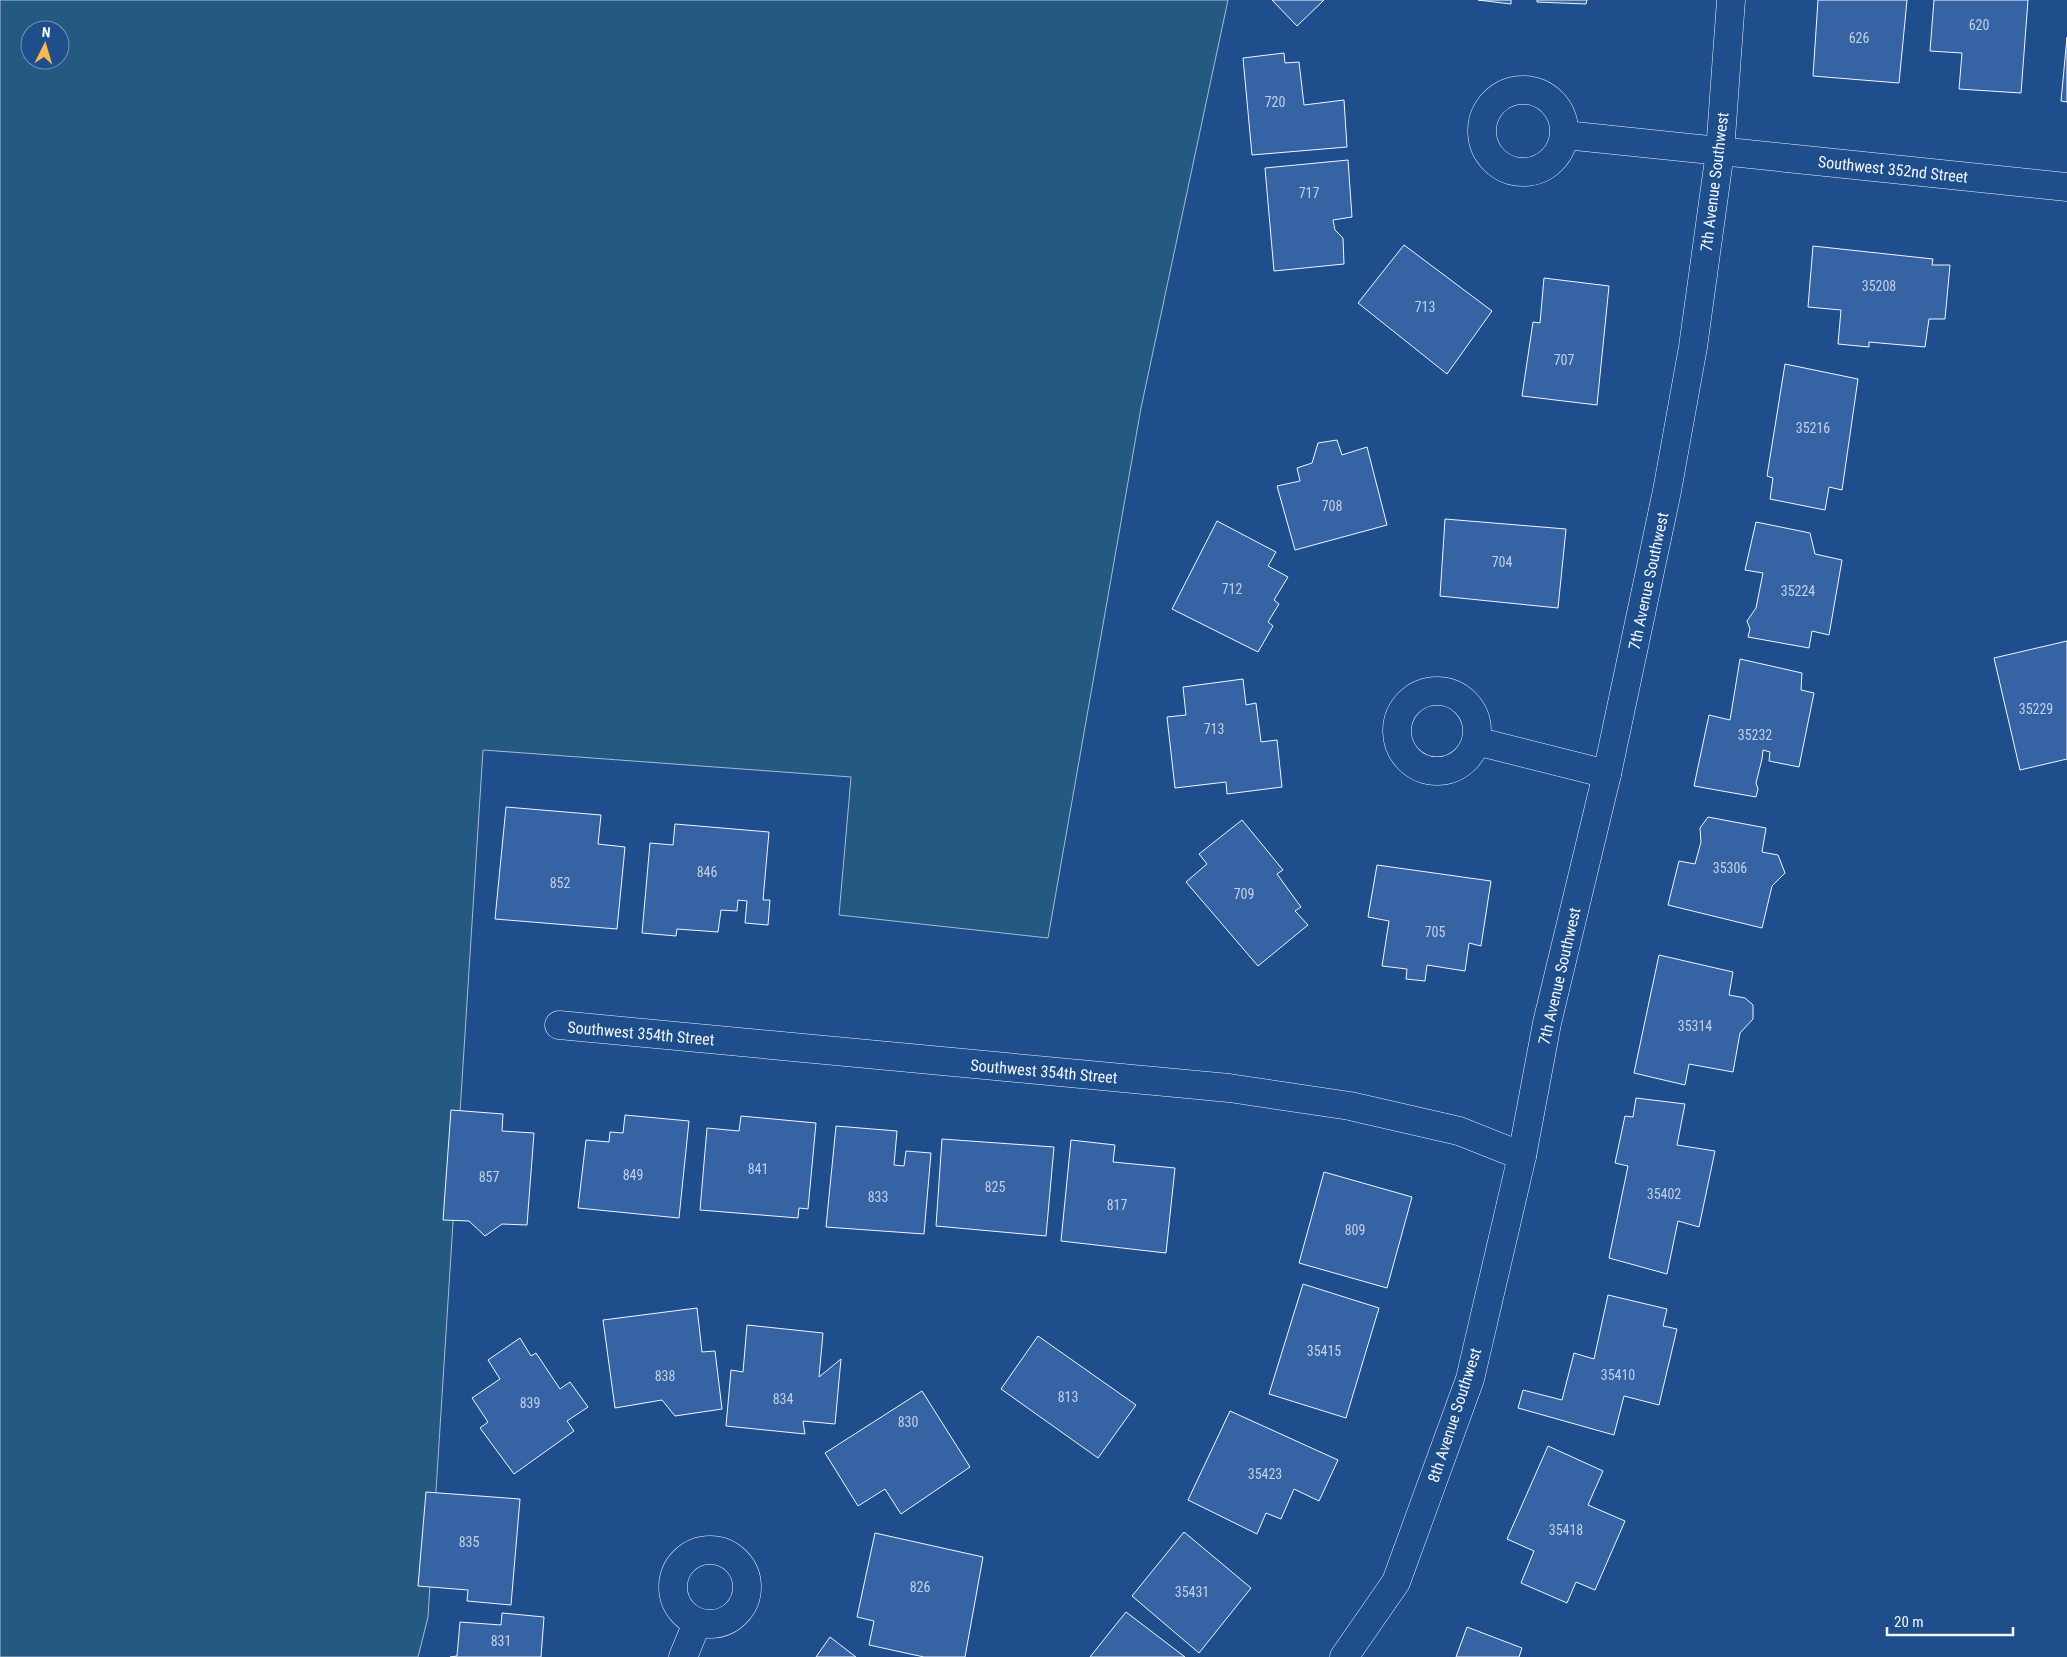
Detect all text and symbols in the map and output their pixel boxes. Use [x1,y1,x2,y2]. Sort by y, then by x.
house number: 620 [1969,17,1989,33]
north arrow [20,20,70,70]
text: N [41,24,51,40]
house number: 626 [1849,30,1869,46]
house number: 720 [1265,94,1285,110]
street label: 7th Avenue Southwest [1697,111,1733,253]
street label: Southwest 352nd Street [1817,152,1969,187]
house number: 717 [1299,185,1319,201]
house number: 35208 [1862,278,1896,294]
house number: 713 [1415,299,1435,315]
house number: 707 [1554,352,1574,368]
house number: 35216 [1796,420,1830,436]
house number: 708 [1322,498,1342,514]
street label: 7th Avenue Southwest [1625,510,1672,652]
house number: 704 [1492,554,1512,570]
house number: 712 [1222,581,1242,597]
house number: 35224 [1781,583,1815,599]
house number: 35229 [2019,701,2053,717]
house number: 713 [1204,721,1224,737]
house number: 35232 [1738,727,1772,743]
house number: 35306 [1713,860,1747,876]
house number: 846 [697,864,717,880]
house number: 852 [550,875,570,891]
house number: 709 [1234,886,1254,902]
street label: 7th Avenue Southwest [1534,905,1585,1047]
house number: 705 [1425,924,1445,940]
street label: Southwest 354th Street [567,1018,715,1049]
house number: 35314 [1678,1018,1712,1034]
street label: Southwest 354th Street [970,1056,1118,1087]
house number: 841 [748,1161,768,1177]
house number: 849 [623,1167,643,1183]
house number: 857 [479,1169,499,1185]
house number: 825 [985,1179,1005,1195]
house number: 35402 [1647,1186,1681,1202]
house number: 833 [868,1189,888,1205]
house number: 817 [1107,1197,1127,1213]
house number: 809 [1345,1222,1365,1238]
house number: 35415 [1307,1343,1341,1359]
street label: 8th Avenue Southwest [1424,1345,1485,1485]
house number: 35410 [1601,1367,1635,1383]
house number: 838 [655,1368,675,1384]
house number: 813 [1058,1389,1078,1405]
house number: 834 [773,1391,793,1407]
house number: 839 [520,1395,540,1411]
house number: 830 [898,1414,918,1430]
house number: 35423 [1248,1466,1282,1482]
house number: 35418 [1549,1522,1583,1538]
house number: 835 [459,1534,479,1550]
house number: 826 [910,1579,930,1595]
house number: 35431 [1175,1584,1209,1600]
scale bar [1887,1604,2013,1636]
text: 20 m [1894,1613,1924,1631]
house number: 831 [491,1633,511,1649]

